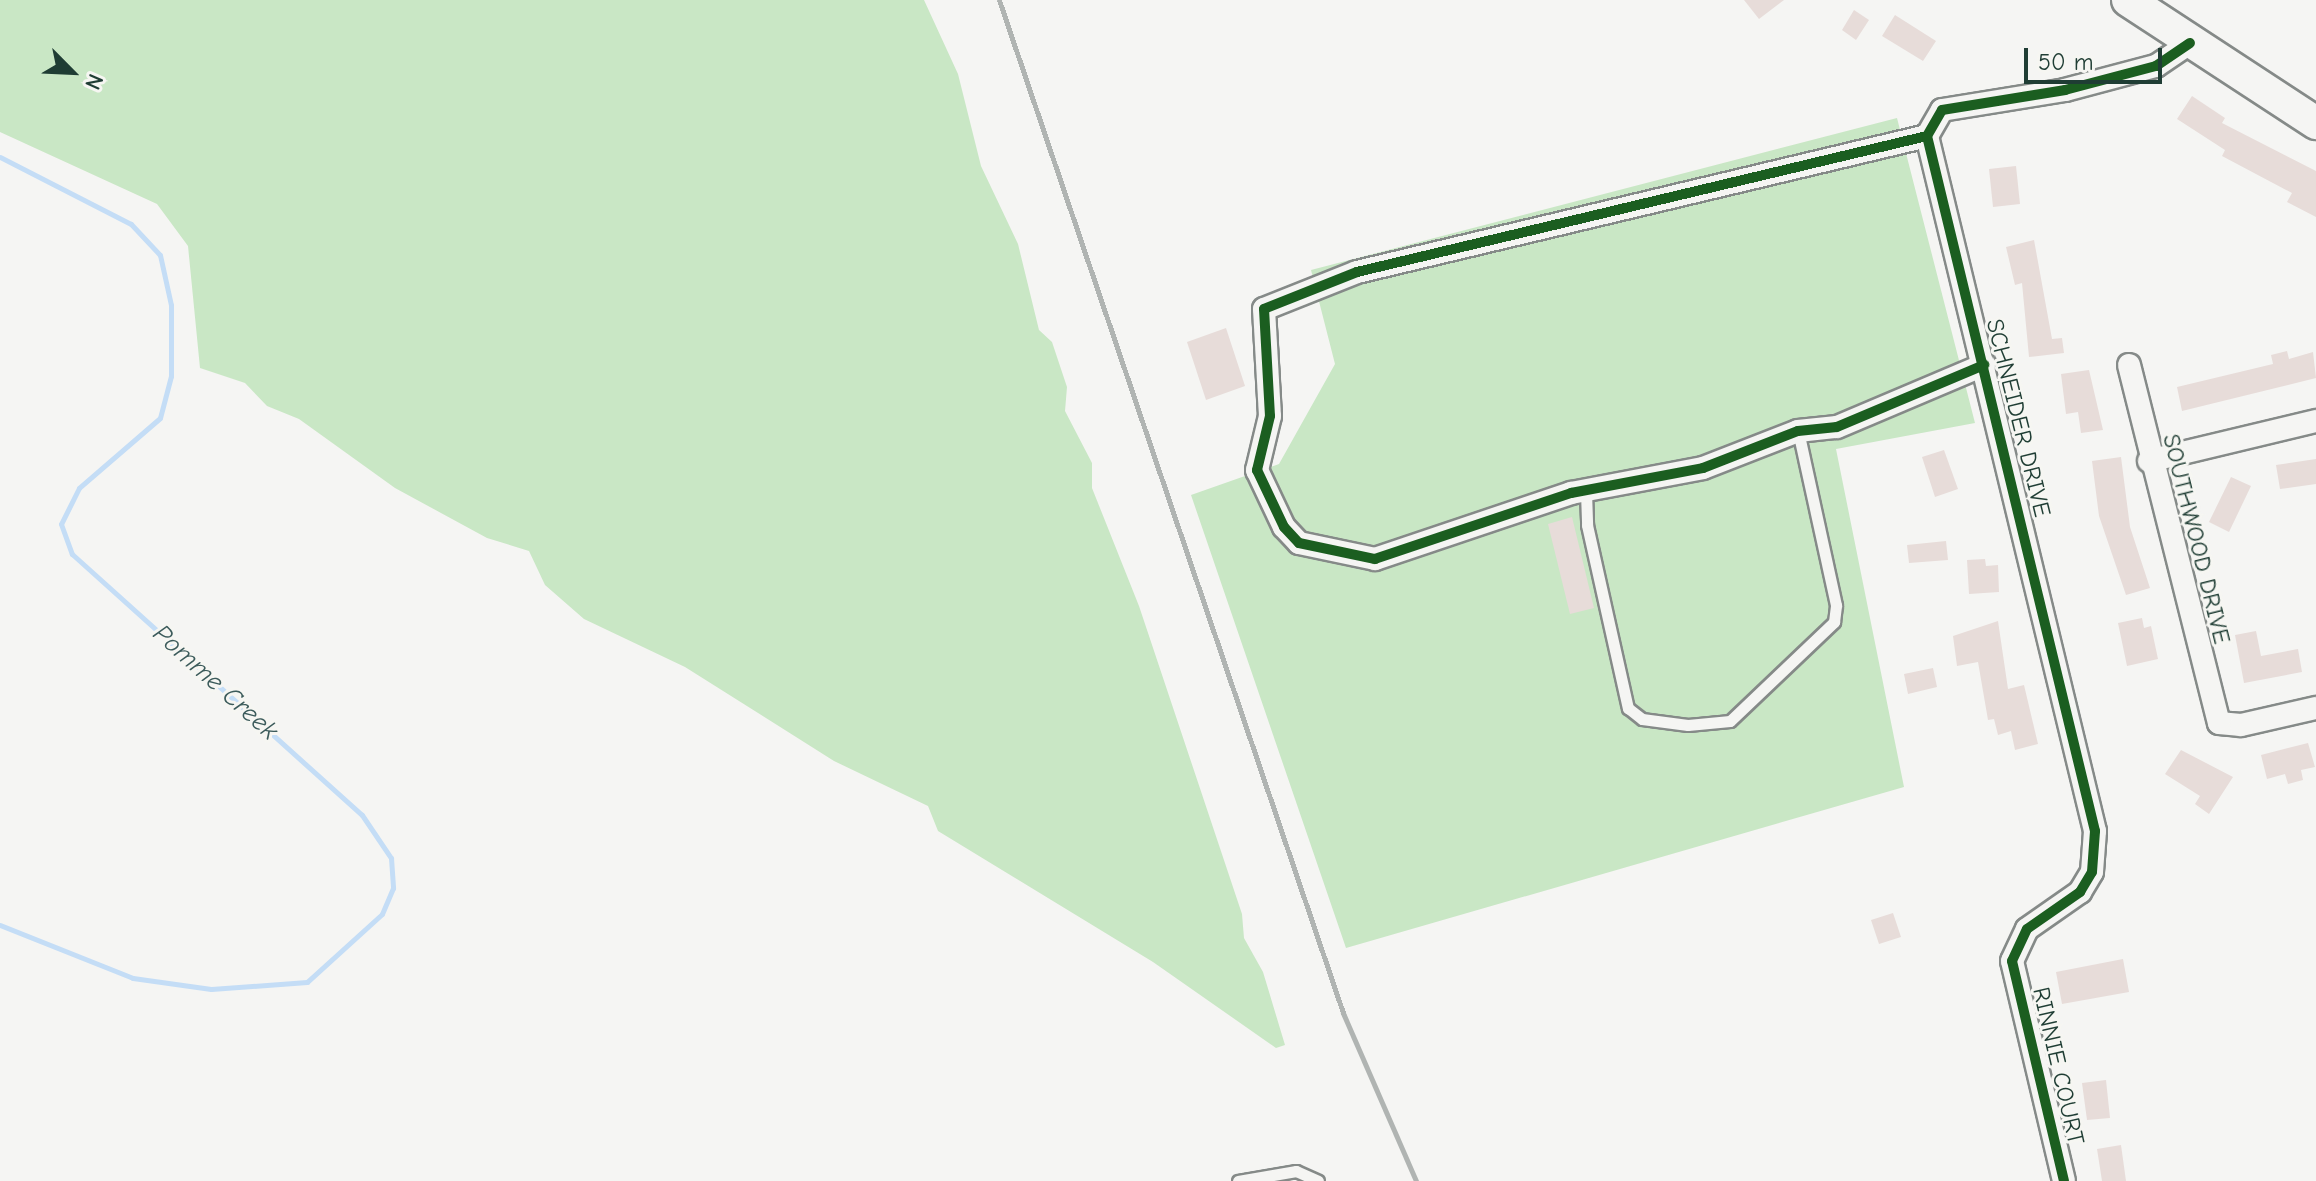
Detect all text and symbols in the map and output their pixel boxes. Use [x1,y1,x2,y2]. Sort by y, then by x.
north arrow [32,32,112,112]
scale bar [2028,32,2166,82]
text: 50 m [2038,48,2094,76]
text: N [79,70,109,94]
street label: SCHNEIDER DRIVE [1979,316,2057,520]
street label: SOUTHWOOD DRIVE [2156,431,2236,647]
water label: Pomme Creek [146,619,284,747]
street label: RINNIE COURT [2026,984,2090,1148]

